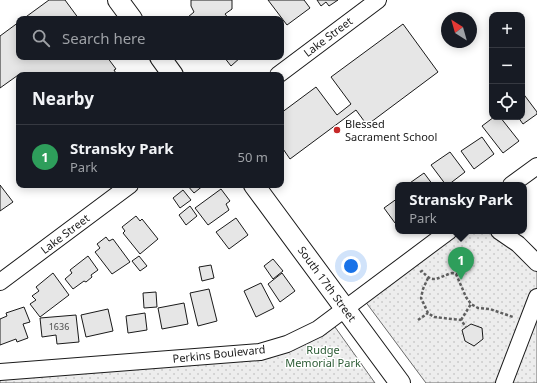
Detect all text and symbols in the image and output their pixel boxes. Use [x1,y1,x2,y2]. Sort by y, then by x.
north arrow [441,12,477,48]
map controls [489,12,525,120]
button: + [489,12,525,48]
street label: Lake Street [300,13,355,60]
search box [16,16,284,60]
icon: search [30,27,52,49]
text: Search here [62,28,145,48]
button: − [489,48,525,84]
button: locate [489,84,525,120]
text: Nearby [32,87,94,110]
place label: Blessed Sacrament School [345,116,437,144]
marker: Blessed Sacrament School [332,125,342,135]
text: Stransky Park [70,138,174,158]
text: 1 [41,148,49,166]
text: 50 m [238,148,268,166]
text: Park [70,158,97,176]
popup [395,182,527,234]
text: Stransky Park [409,189,513,209]
text: Park [409,209,437,227]
street label: Lake Street [37,210,92,257]
street label: South 17th Street [295,243,360,325]
pin: 1 [448,247,474,280]
your location [341,256,361,276]
house number: 1636 [49,320,69,333]
street label: Perkins Boulevard [172,341,266,366]
park label: Rudge Memorial Park [285,342,361,370]

